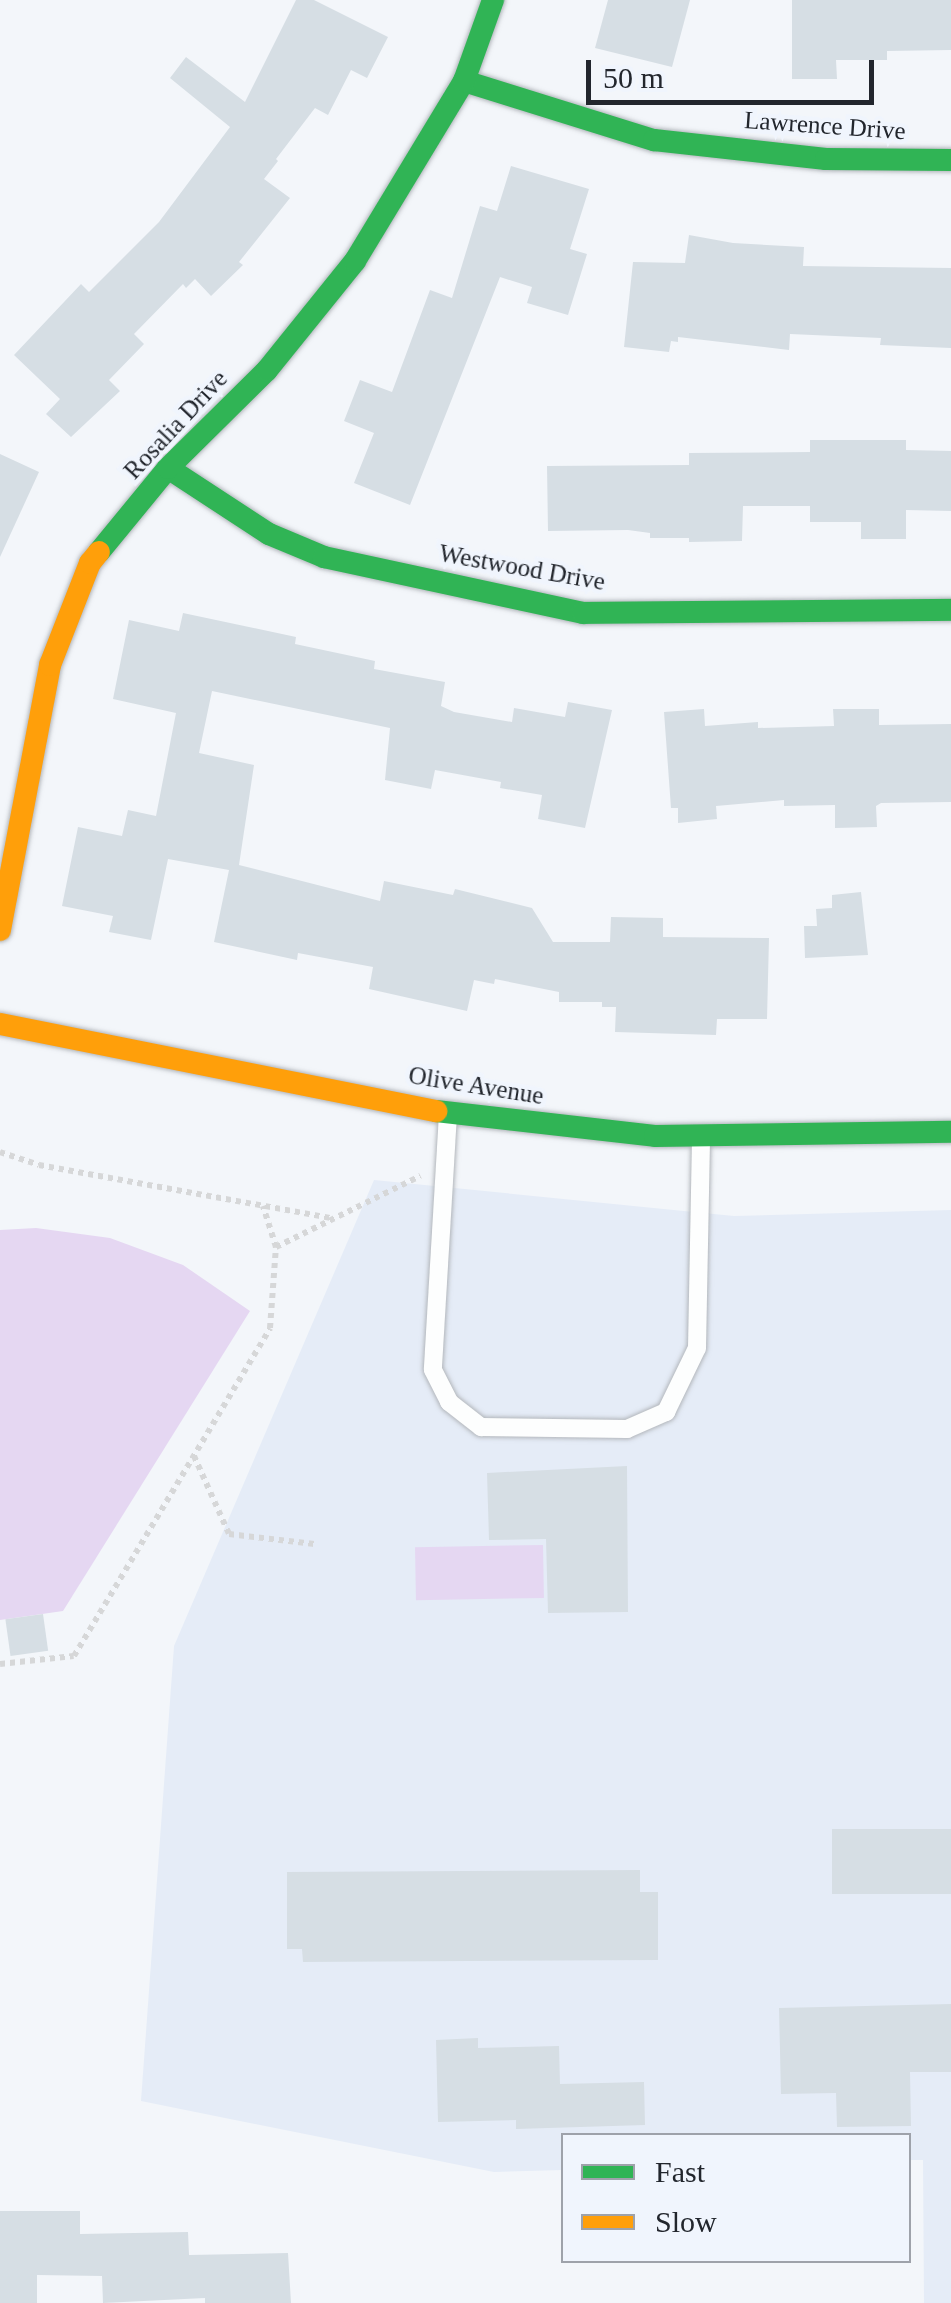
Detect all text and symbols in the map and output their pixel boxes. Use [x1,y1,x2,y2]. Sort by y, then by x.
scale bar [591,40,878,102]
text: 50 m [603,61,664,94]
street label: Lawrence Drive [743,105,907,147]
street label: Rosalia Drive [118,364,234,486]
street label: Westwood Drive [437,539,607,597]
street label: Olive Avenue [406,1060,546,1112]
legend [561,2133,911,2263]
text: Fast [655,2155,705,2188]
text: Slow [655,2205,717,2238]

